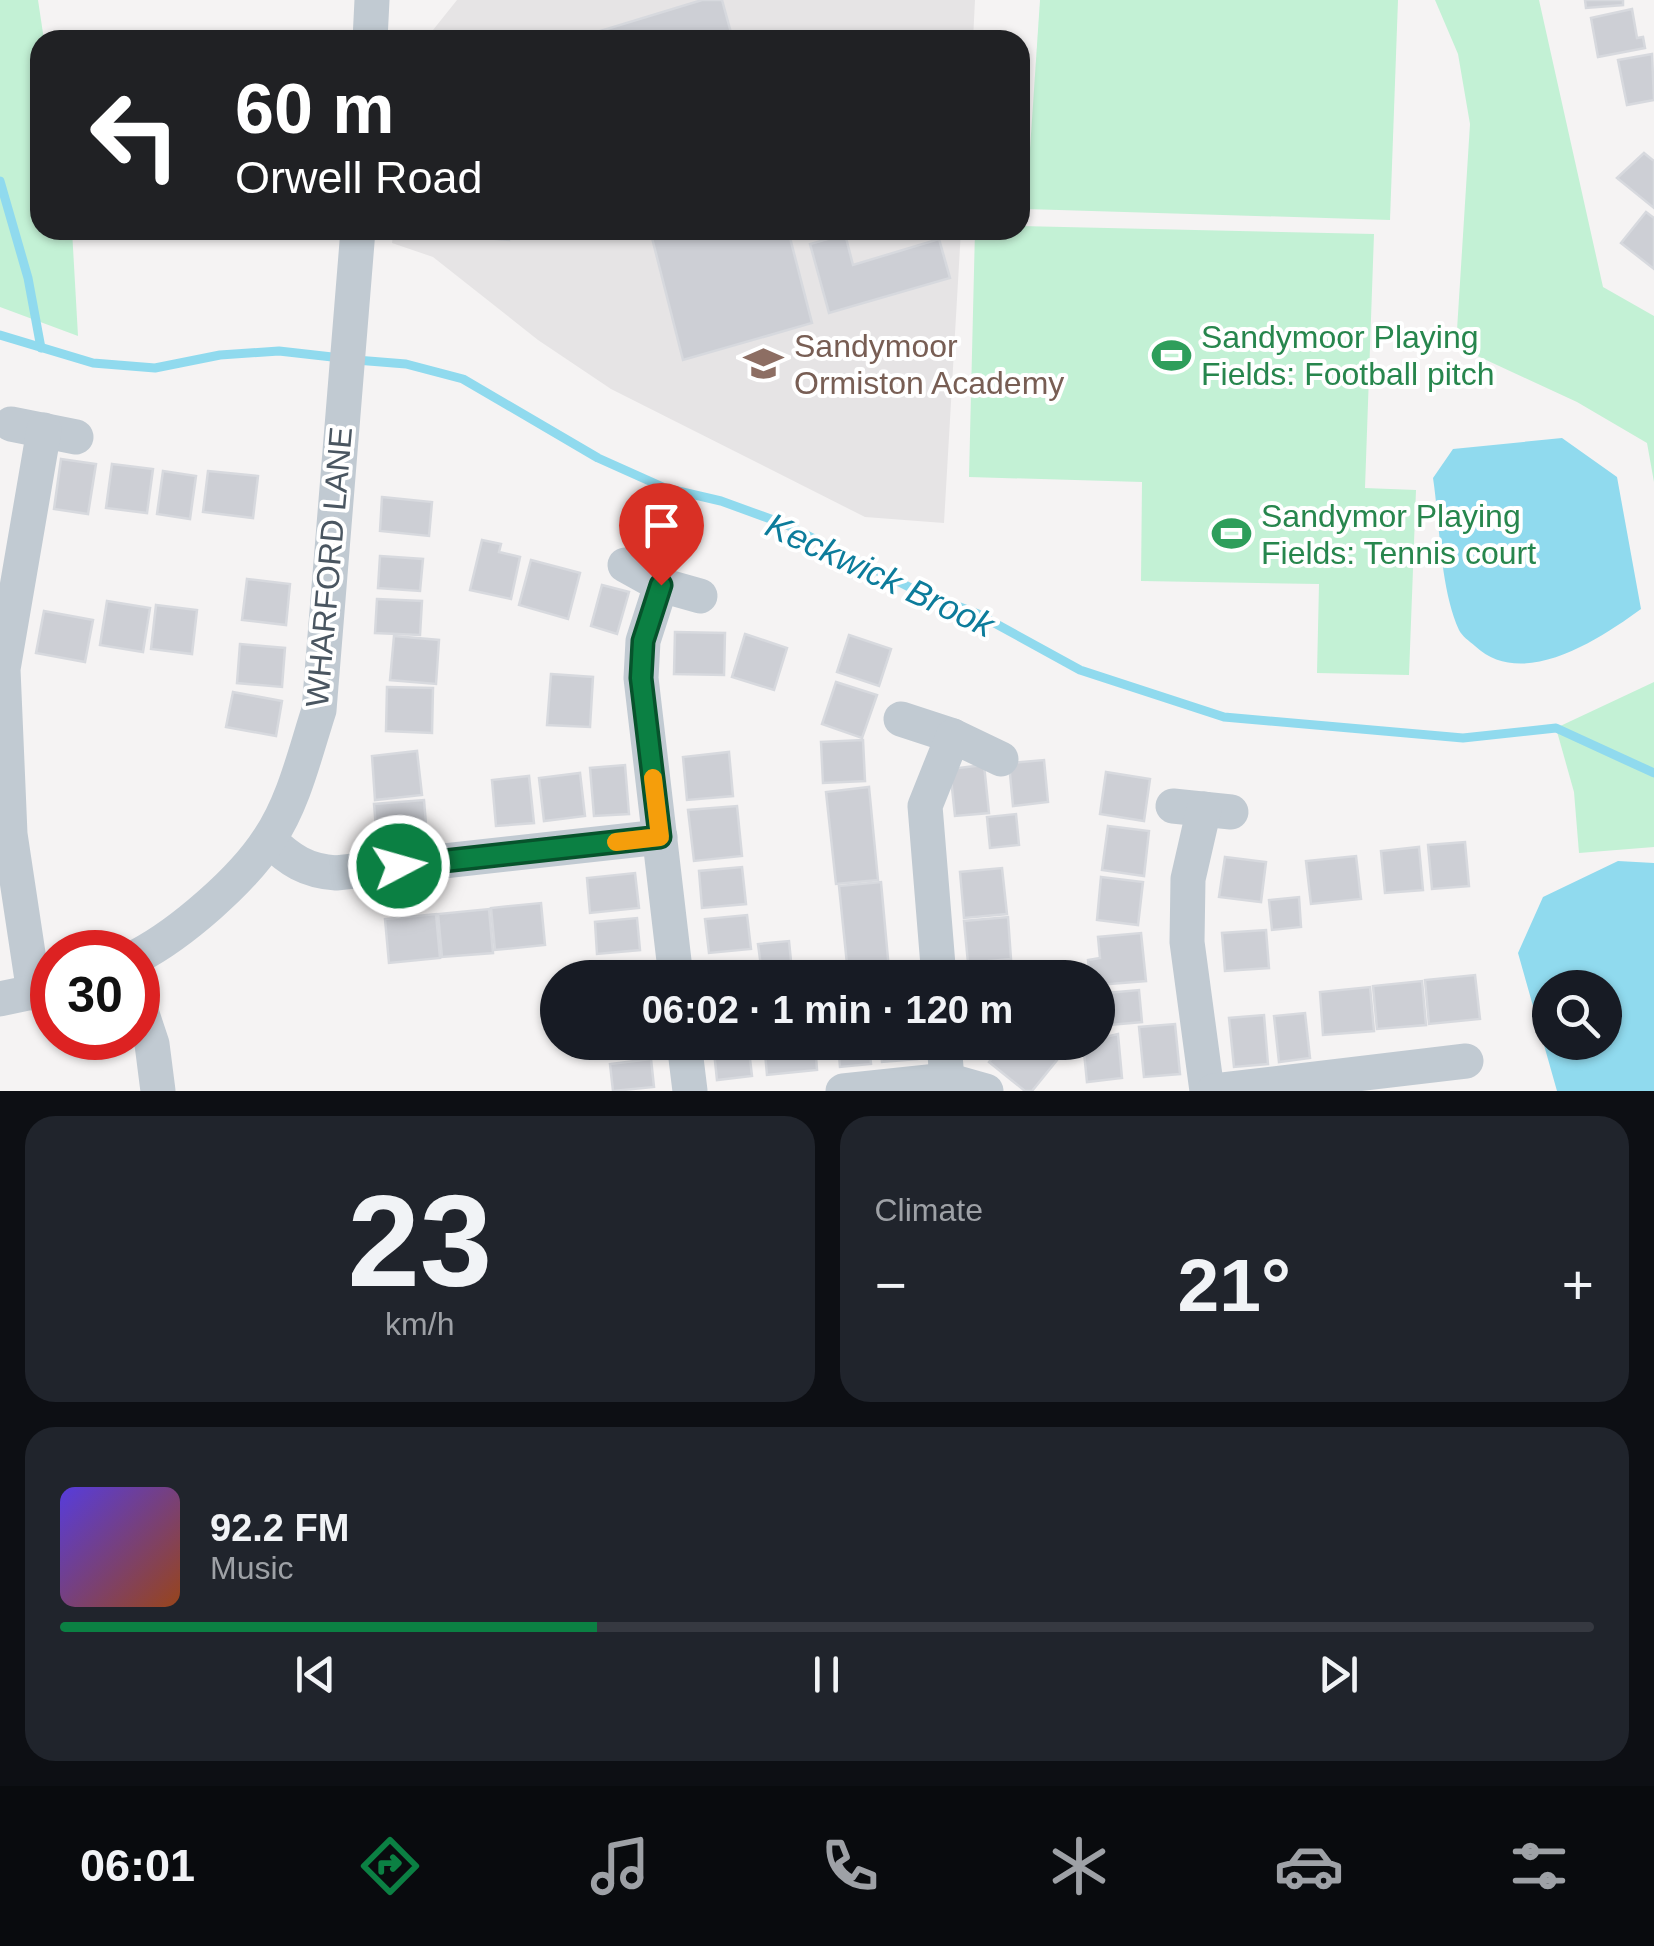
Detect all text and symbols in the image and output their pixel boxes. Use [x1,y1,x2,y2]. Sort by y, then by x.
icon: left [70,70,200,200]
text: 60 m [235,70,395,148]
text: Orwell Road [235,152,483,203]
place label: Sandymoor Playing Fields: Football pitch [1201,319,1494,392]
place label: Sandymoor Ormiston Academy [794,328,1064,401]
sports icon: Sandymoor Playing Fields: Football pitch [1150,334,1192,376]
school or university icon: Sandymoor Ormiston Academy [743,343,785,385]
street label: WHARFORD LANE [299,426,359,708]
pin [619,483,704,586]
icon: arrive [634,498,689,553]
place label: Sandymor Playing Fields: Tennis court [1261,498,1536,571]
water label: Keckwick Brook [760,505,1002,645]
sports icon: Sandymor Playing Fields: Tennis court [1210,513,1252,555]
position arrow [347,814,451,918]
speed limit sign: 30 [30,930,160,1060]
map controls [1532,970,1622,1060]
button: search [1532,970,1622,1060]
text: 06:02 · 1 min · 120 m [642,989,1013,1031]
text: 23 [347,1168,492,1314]
text: Climate [875,1192,983,1228]
text: 21° [1178,1243,1291,1327]
text: − [875,1254,907,1316]
text: + [1562,1254,1594,1316]
text: km/h [385,1306,454,1342]
text: 92.2 FM [210,1507,349,1549]
text: Music [210,1550,294,1586]
icon: previous [288,1647,343,1702]
icon: pause [799,1647,854,1702]
icon: next [1311,1647,1366,1702]
icon: directions [355,1831,425,1901]
icon: music [585,1831,655,1901]
icon: phone [815,1831,885,1901]
icon: climate [1044,1831,1114,1901]
icon: car [1274,1831,1344,1901]
icon: filters [1504,1831,1574,1901]
text: 06:01 [80,1840,195,1891]

